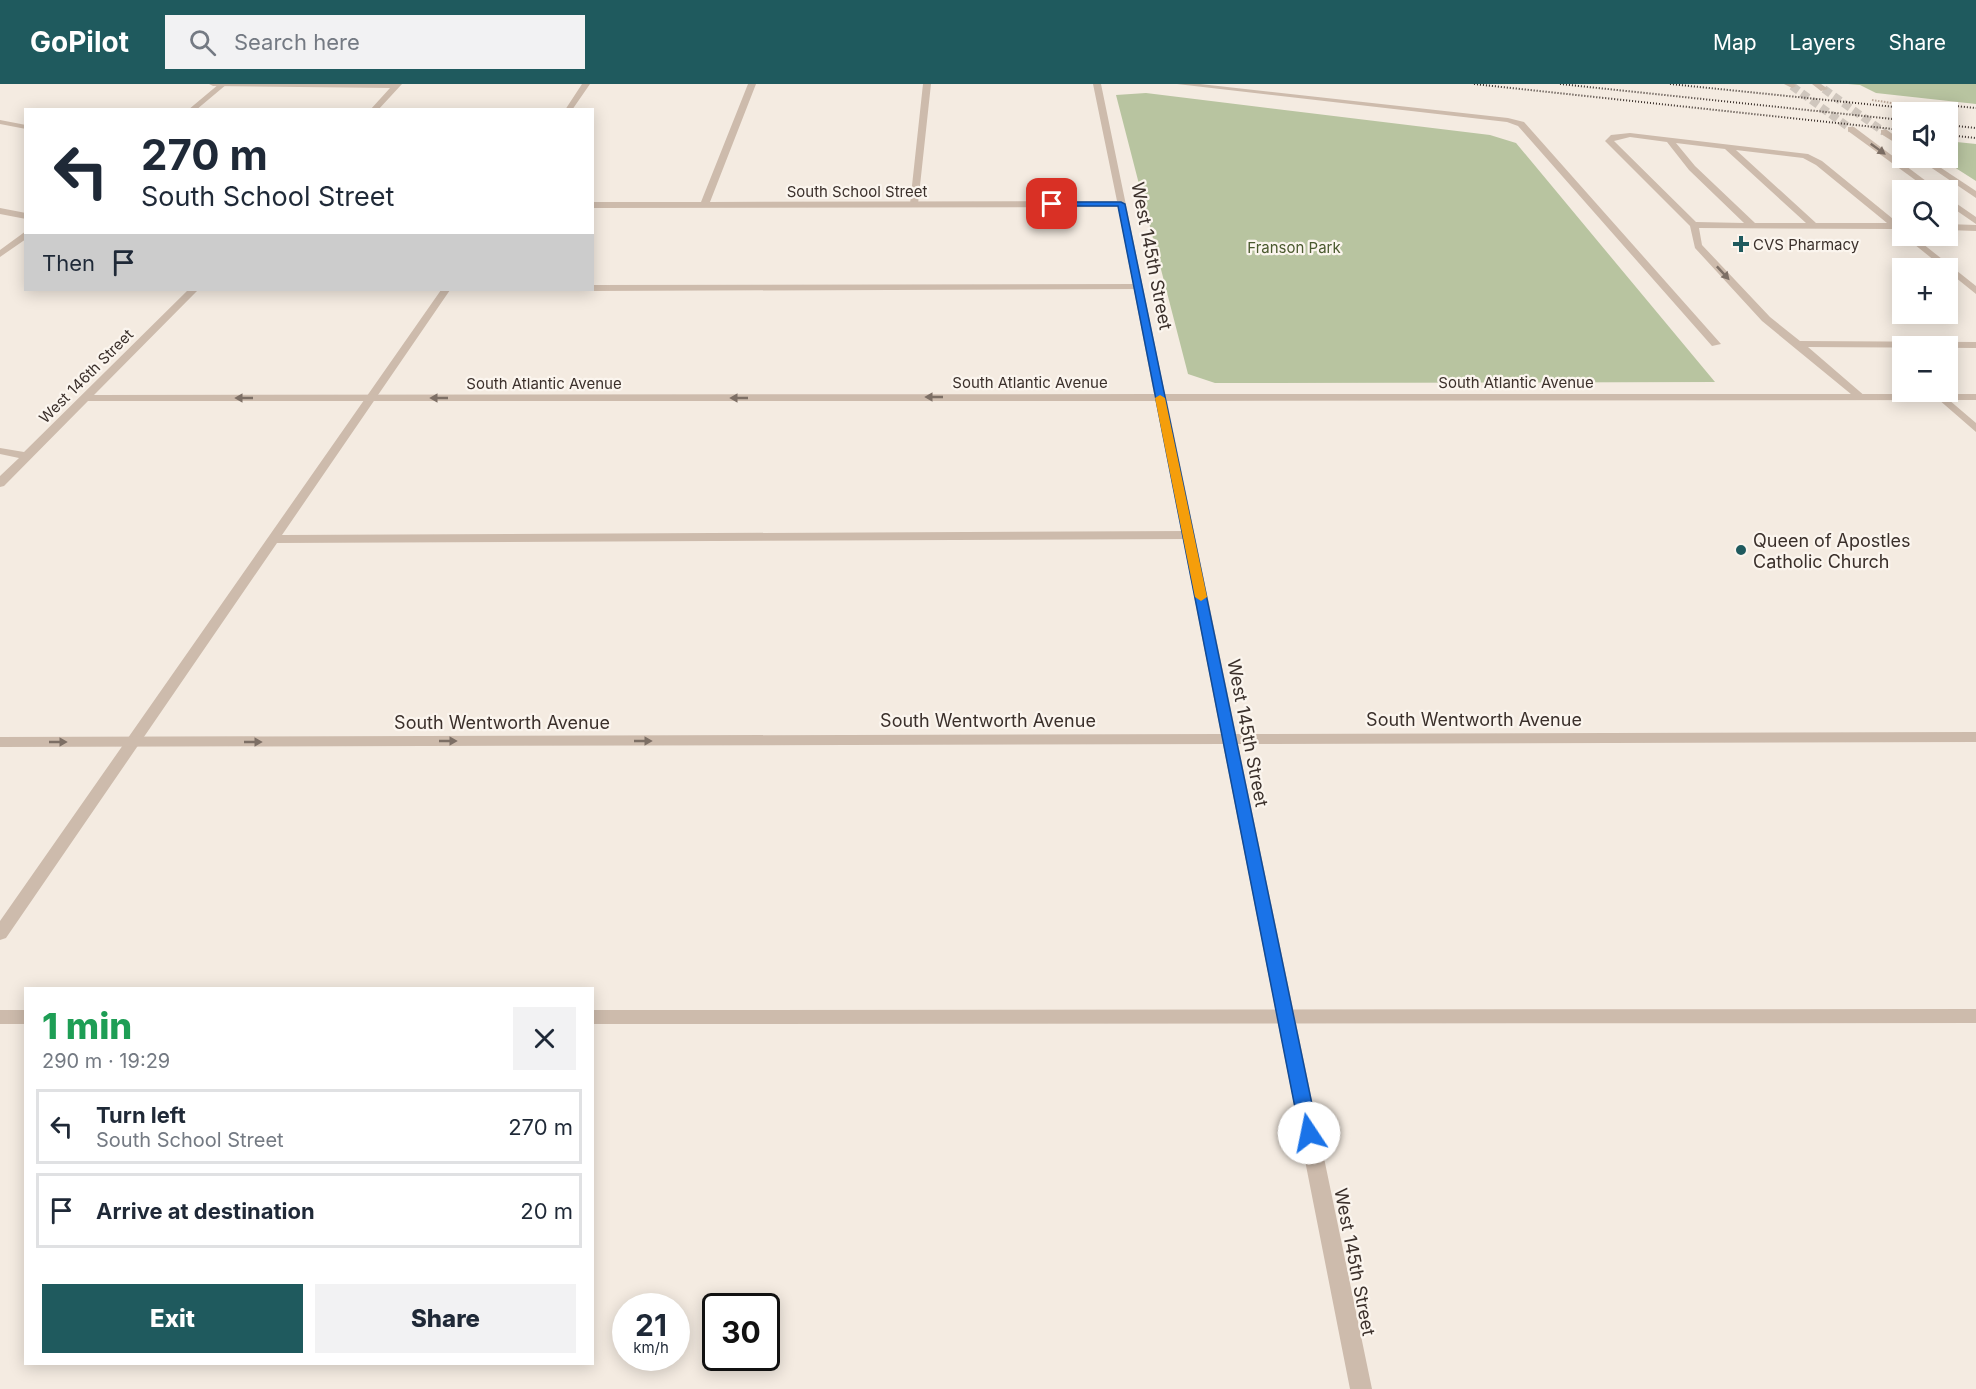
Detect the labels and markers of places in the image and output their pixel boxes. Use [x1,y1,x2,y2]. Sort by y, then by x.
pin [1026,178,1077,229]
place label: CVS Pharmacy [1753,235,1860,254]
marker: CVS Pharmacy [1734,237,1748,251]
place label: Queen of Apostles Catholic Church [1753,530,1911,572]
marker: Queen of Apostles Catholic Church [1734,543,1748,557]

